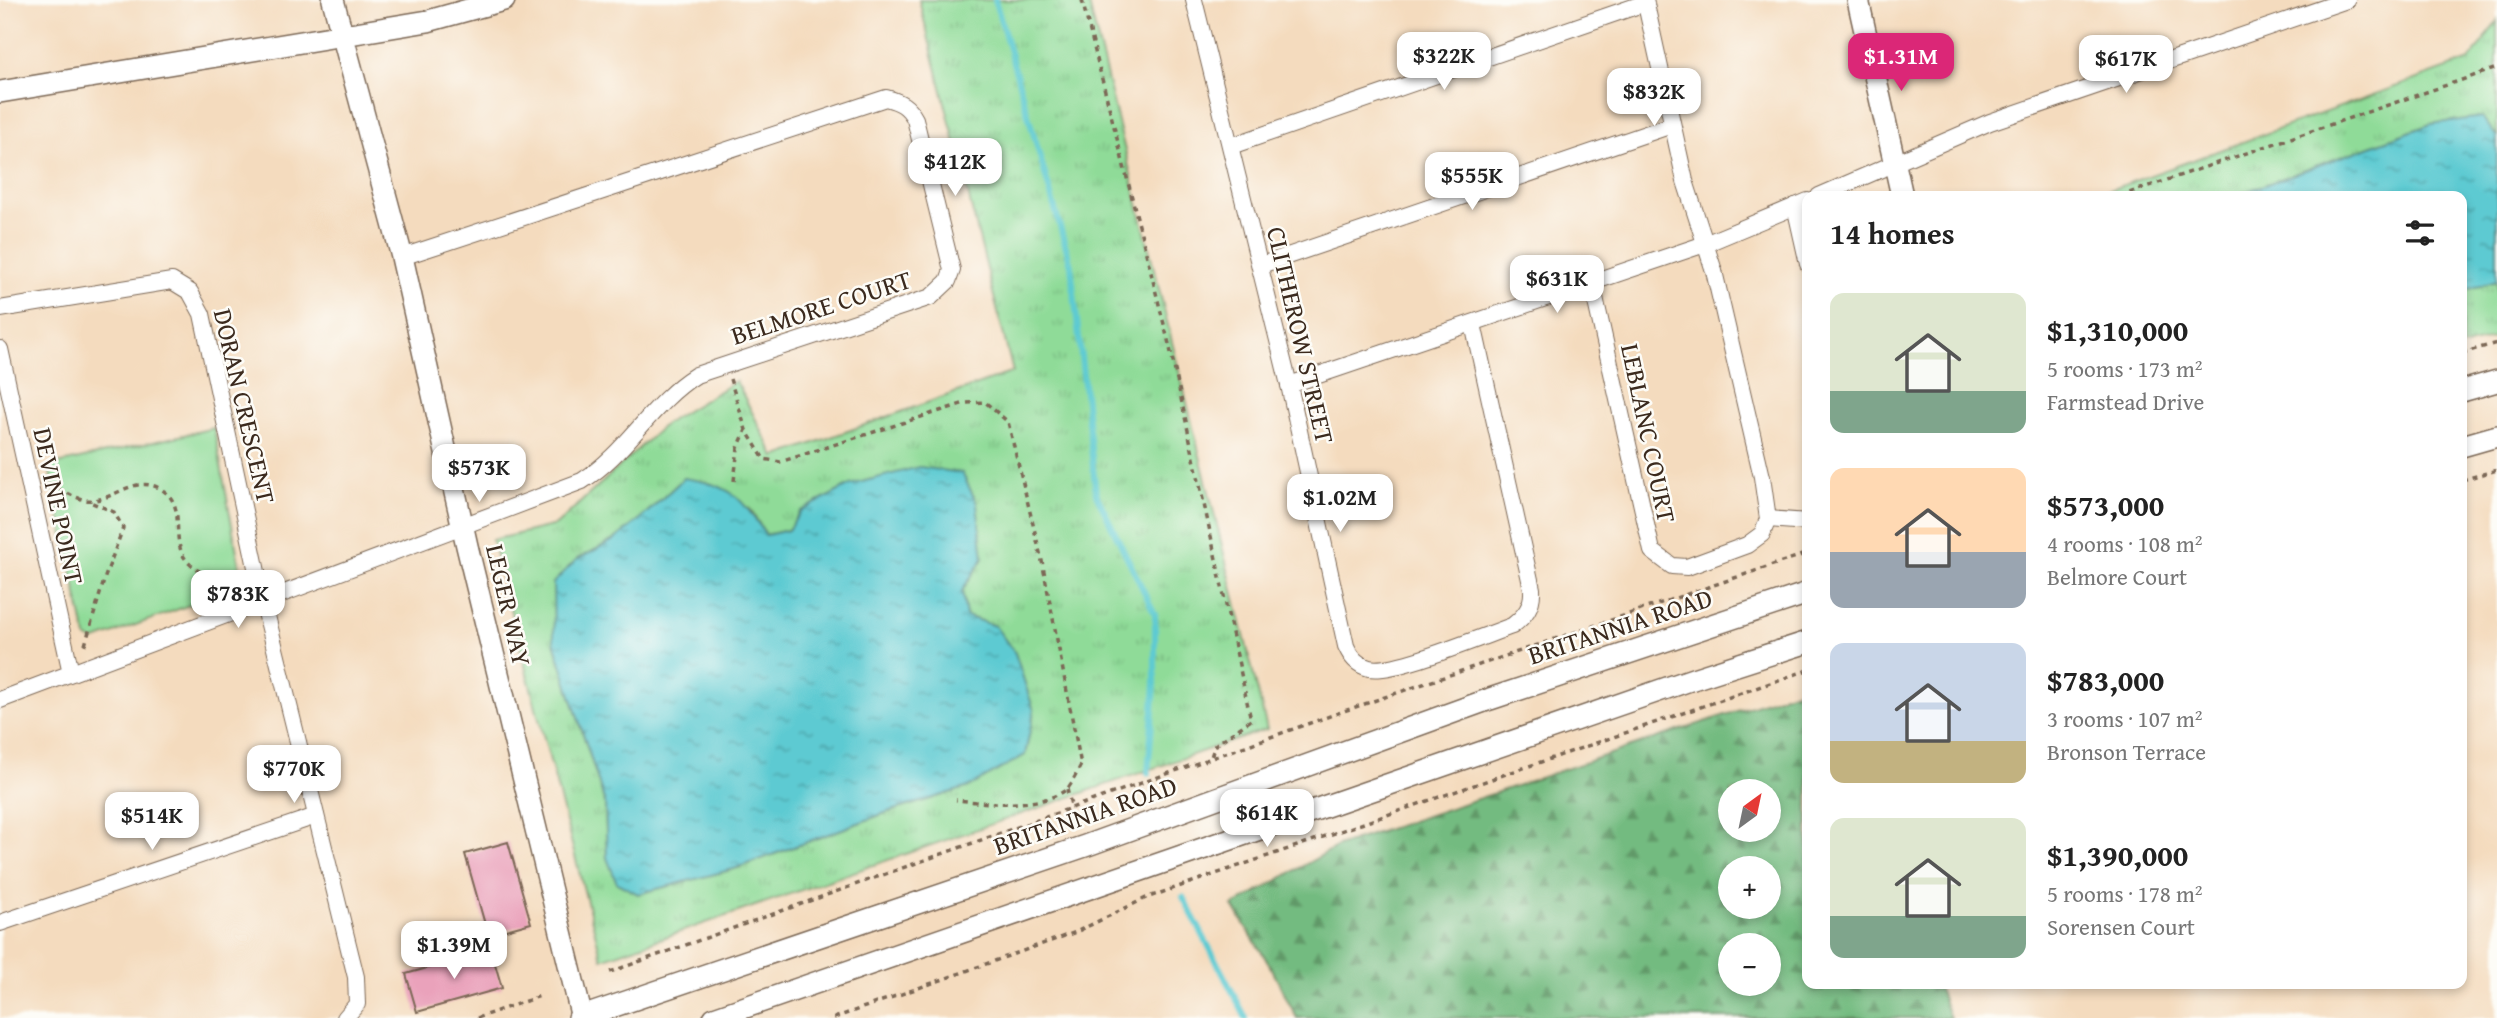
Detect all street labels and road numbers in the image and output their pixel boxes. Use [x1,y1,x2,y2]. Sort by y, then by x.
street label: CLITHEROW STREET [1257,223,1345,448]
street label: BELMORE COURT [726,259,917,355]
street label: DORAN CRESCENT [204,305,286,508]
street label: LEBLANC COURT [1611,340,1687,526]
street label: DEVINE POINT [23,424,95,588]
street label: LEGER WAY [476,540,542,670]
street label: BRITANNIA ROAD [1523,578,1717,674]
street label: BRITANNIA ROAD [988,765,1182,865]

